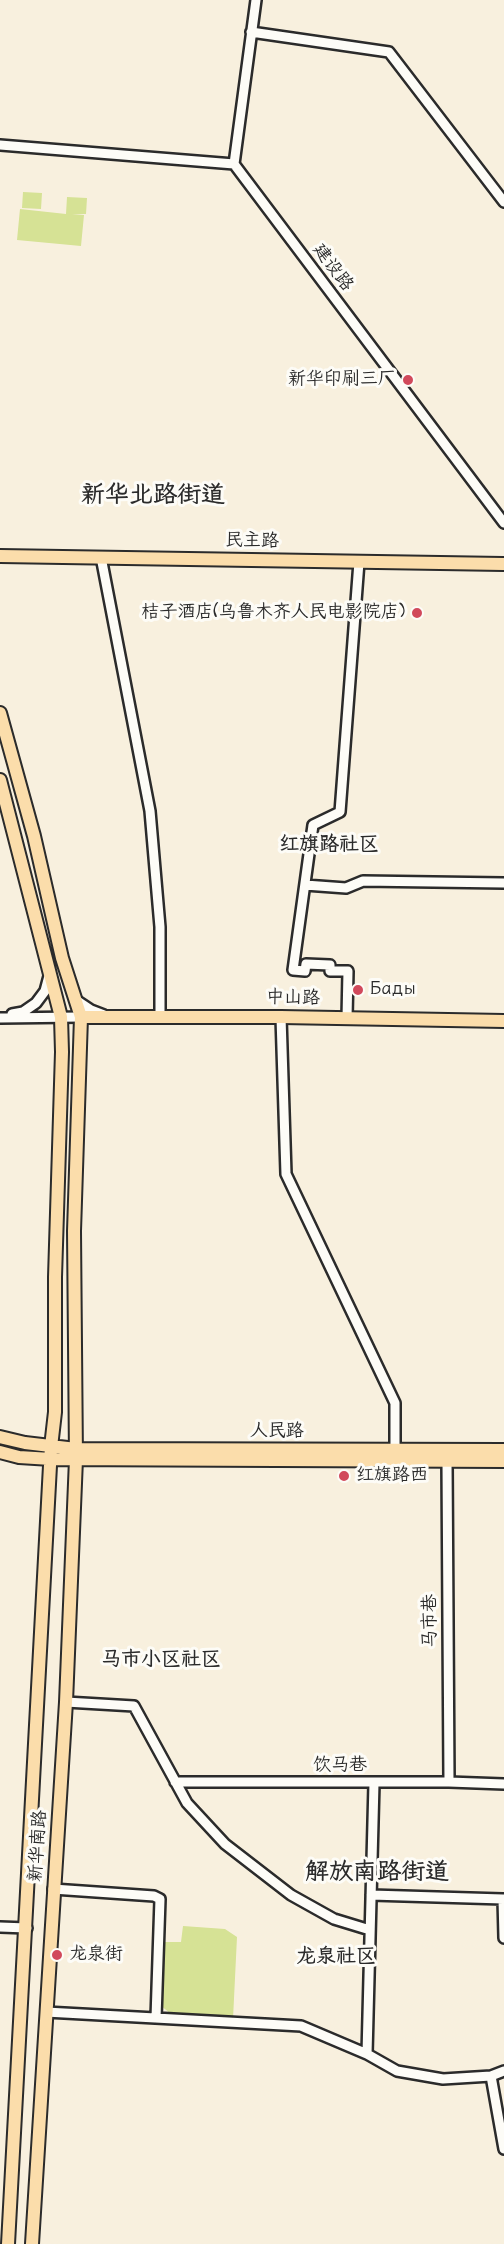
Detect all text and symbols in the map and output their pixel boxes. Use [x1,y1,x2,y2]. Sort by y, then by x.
street label: 建设路 [307,240,357,296]
place label: 新华印刷三厂 [288,369,396,391]
marker: 新华印刷三厂 [401,373,415,387]
district label: 新华北路街道 [81,483,225,511]
street label: 民主路 [225,531,279,553]
place label: 桔子酒店(乌鲁木齐人民电影院店) [141,602,405,624]
marker: 桔子酒店(乌鲁木齐人民电影院店) [410,606,424,620]
district label: 红旗路社区 [279,834,379,858]
place label: Бады [370,979,416,1001]
marker: Бады [351,983,365,997]
street label: 中山路 [266,988,320,1010]
street label: 人民路 [250,1421,304,1443]
place label: 红旗路西 [356,1465,428,1487]
marker: 红旗路西 [337,1469,351,1483]
street label: 马市巷 [420,1594,442,1648]
district label: 马市小区社区 [101,1649,221,1673]
street label: 饮马巷 [313,1755,367,1777]
street label: 新华南路 [26,1809,52,1883]
district label: 解放南路街道 [305,1860,449,1888]
place label: 龙泉街 [69,1944,123,1966]
district label: 龙泉社区 [296,1946,376,1970]
marker: 龙泉街 [50,1948,64,1962]

